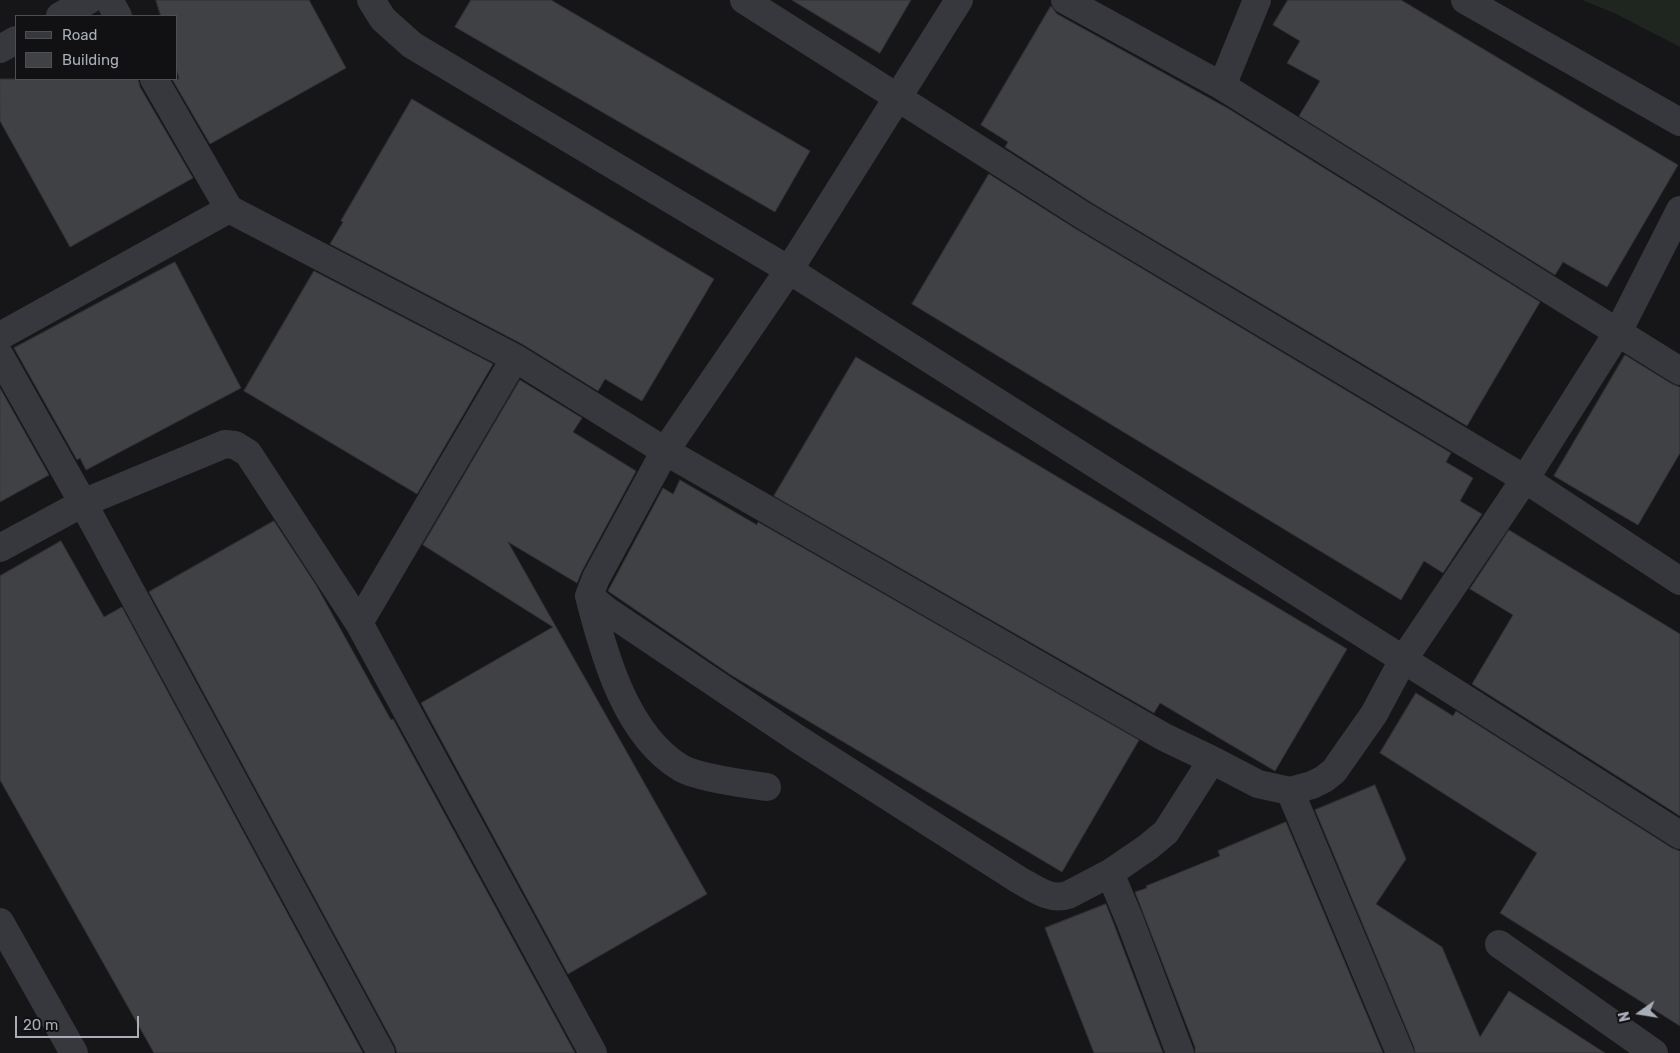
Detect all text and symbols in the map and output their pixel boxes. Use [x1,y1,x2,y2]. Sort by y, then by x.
legend [15,15,178,80]
text: Road [62,26,98,44]
text: Building [62,51,119,69]
north arrow [1615,988,1665,1038]
scale bar [18,1006,141,1038]
text: N [1615,1010,1634,1023]
text: 20 m [23,1016,58,1034]

